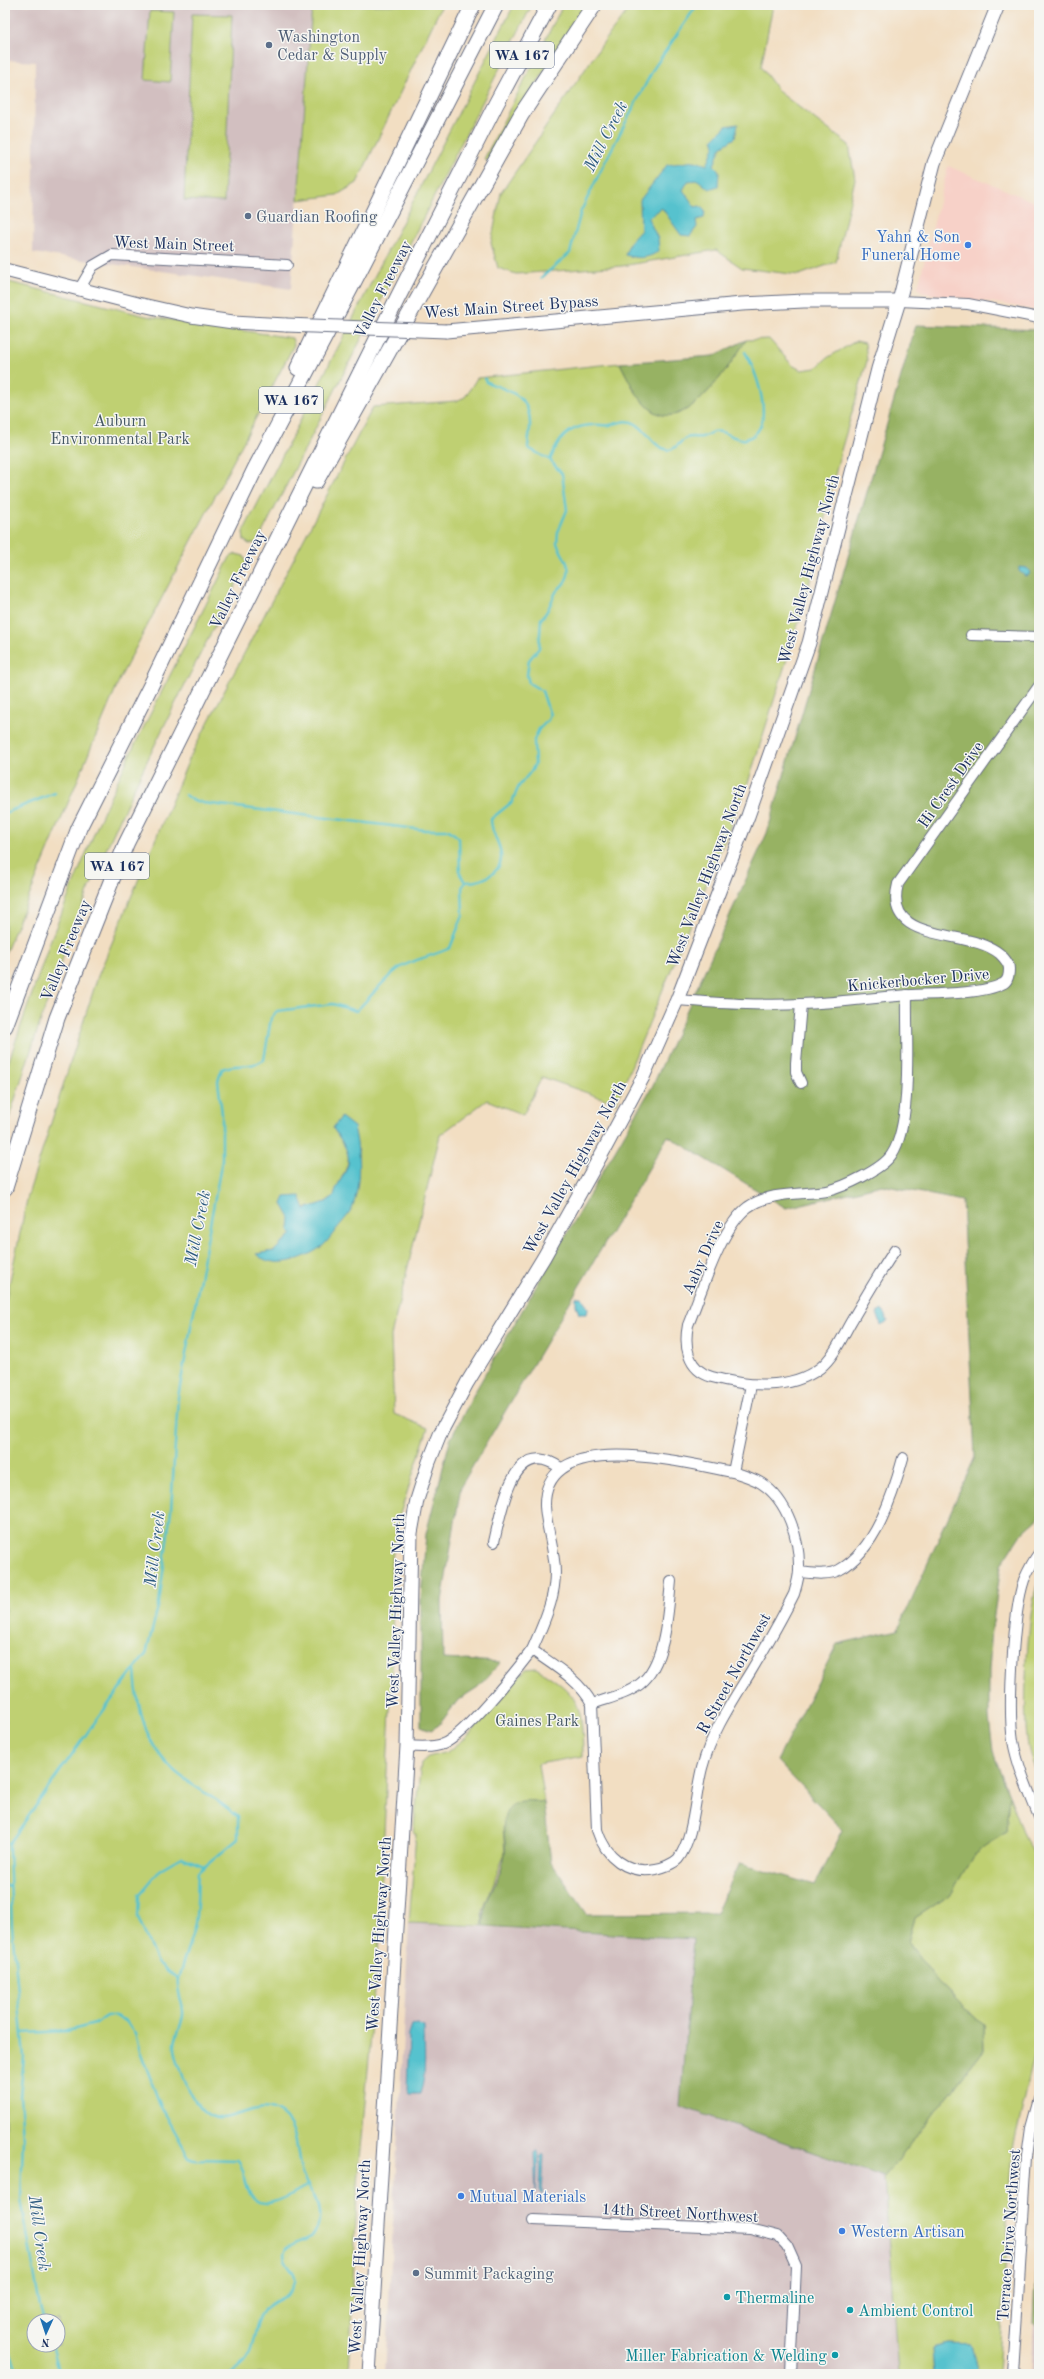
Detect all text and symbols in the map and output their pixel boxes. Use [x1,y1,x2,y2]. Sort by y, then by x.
place label: Washington Cedar & Supply [277,30,388,64]
marker: Washington Cedar & Supply [264,40,274,50]
road number: WA 167 [490,42,554,68]
water label: Mill Creek [581,99,631,175]
place label: Guardian Roofing [256,210,378,226]
marker: Guardian Roofing [243,211,253,221]
place label: Yahn & Son Funeral Home [861,230,960,264]
street label: West Main Street [113,235,235,255]
street label: Valley Freeway [352,238,416,342]
marker: Yahn & Son Funeral Home [963,240,973,250]
street label: West Main Street Bypass [423,294,599,322]
road number: WA 167 [259,387,323,413]
park label: Auburn Environmental Park [50,414,190,448]
street label: West Valley Highway North [777,473,843,666]
street label: Valley Freeway [208,527,270,632]
street label: Hi Crest Drive [916,739,987,831]
street label: West Valley Highway North [665,781,751,970]
road number: WA 167 [85,853,149,879]
street label: Valley Freeway [39,897,95,1004]
street label: Knickerbocker Drive [846,967,990,995]
street label: West Valley Highway North [521,1078,630,1257]
water label: Mill Creek [183,1189,214,1268]
street label: Aaby Drive [680,1218,727,1297]
water label: Mill Creek [142,1510,169,1589]
street label: West Valley Highway North [386,1513,408,1709]
street label: R Street Northwest [695,1610,775,1737]
park label: Gaines Park [495,1714,579,1730]
street label: West Valley Highway North [365,1836,395,2032]
street label: Terrace Drive Northwest [996,2148,1024,2322]
street label: West Valley Highway North [348,2159,374,2355]
place label: Mutual Materials [469,2190,586,2206]
marker: Mutual Materials [456,2191,466,2201]
water label: Mill Creek [25,2193,52,2272]
street label: 14th Street Northwest [601,2202,759,2226]
place label: Western Artisan [850,2225,965,2241]
marker: Western Artisan [837,2226,847,2236]
place label: Summit Packaging [424,2267,554,2283]
marker: Summit Packaging [411,2268,421,2278]
place label: Thermaline [735,2291,814,2307]
marker: Thermaline [722,2292,732,2302]
place label: Ambient Control [858,2304,973,2320]
marker: Ambient Control [845,2305,855,2315]
north arrow [26,2313,66,2353]
text: N [40,2336,50,2347]
place label: Miller Fabrication & Welding [625,2349,827,2365]
marker: Miller Fabrication & Welding [830,2350,840,2360]

